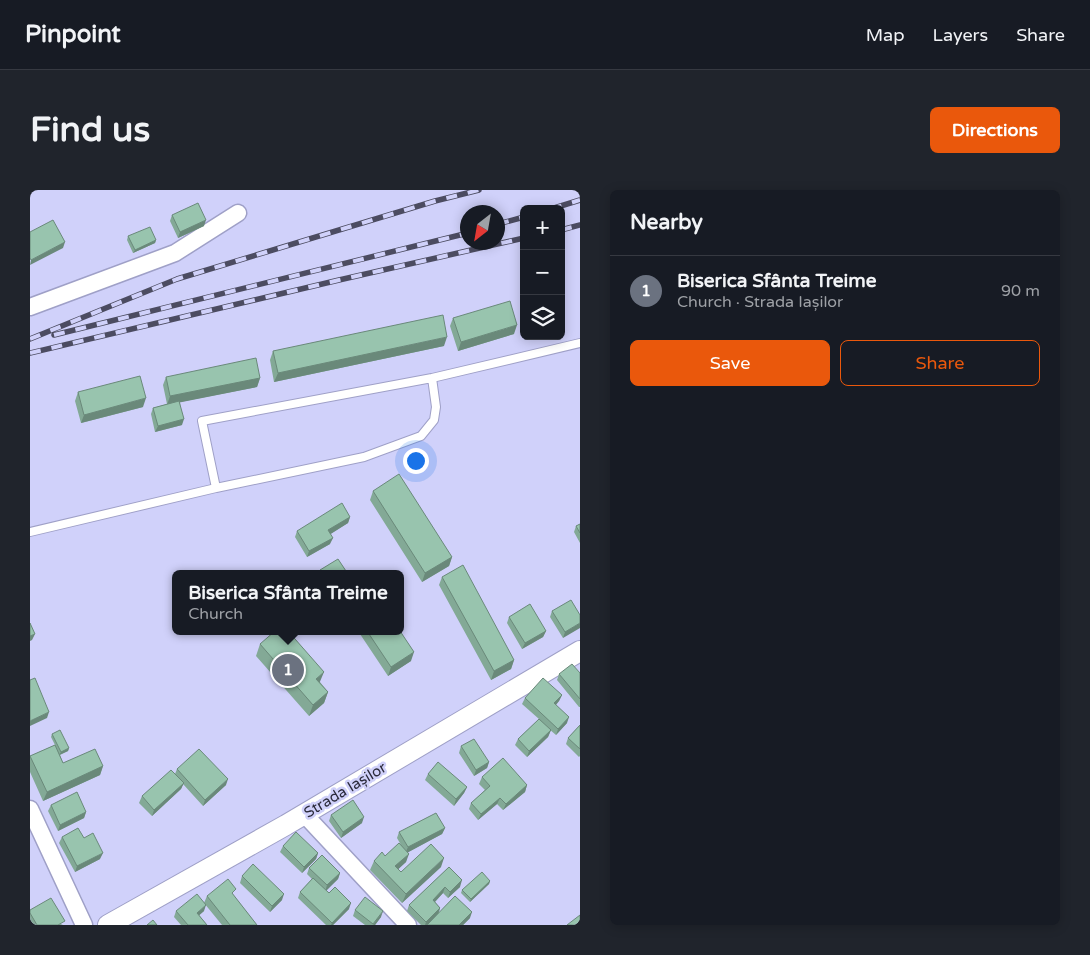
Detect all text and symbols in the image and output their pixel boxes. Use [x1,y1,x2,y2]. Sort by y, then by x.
text: Pinpoint [25,20,121,49]
text: Map [866,24,905,46]
text: Layers [933,24,988,46]
text: Share [1016,24,1065,46]
button: Directions [930,107,1060,153]
text: Find us [30,109,150,151]
north arrow [460,205,505,250]
map controls [520,205,565,340]
button: + [520,205,565,250]
text: Nearby [630,210,703,235]
button: − [520,250,565,295]
text: Biserica Sfânta Treime [677,270,877,292]
text: 1 [641,281,651,301]
text: 90 m [1001,281,1040,301]
text: Church · Strada Iașilor [677,292,843,312]
button: layers [520,295,565,340]
button: Save [630,340,830,386]
button: Share [840,340,1040,386]
your location [403,448,429,474]
popup [172,570,404,635]
text: Biserica Sfânta Treime [188,582,388,604]
text: Church [188,604,243,624]
pin: 1 [272,651,304,689]
street label: Strada Iașilor [301,758,390,822]

